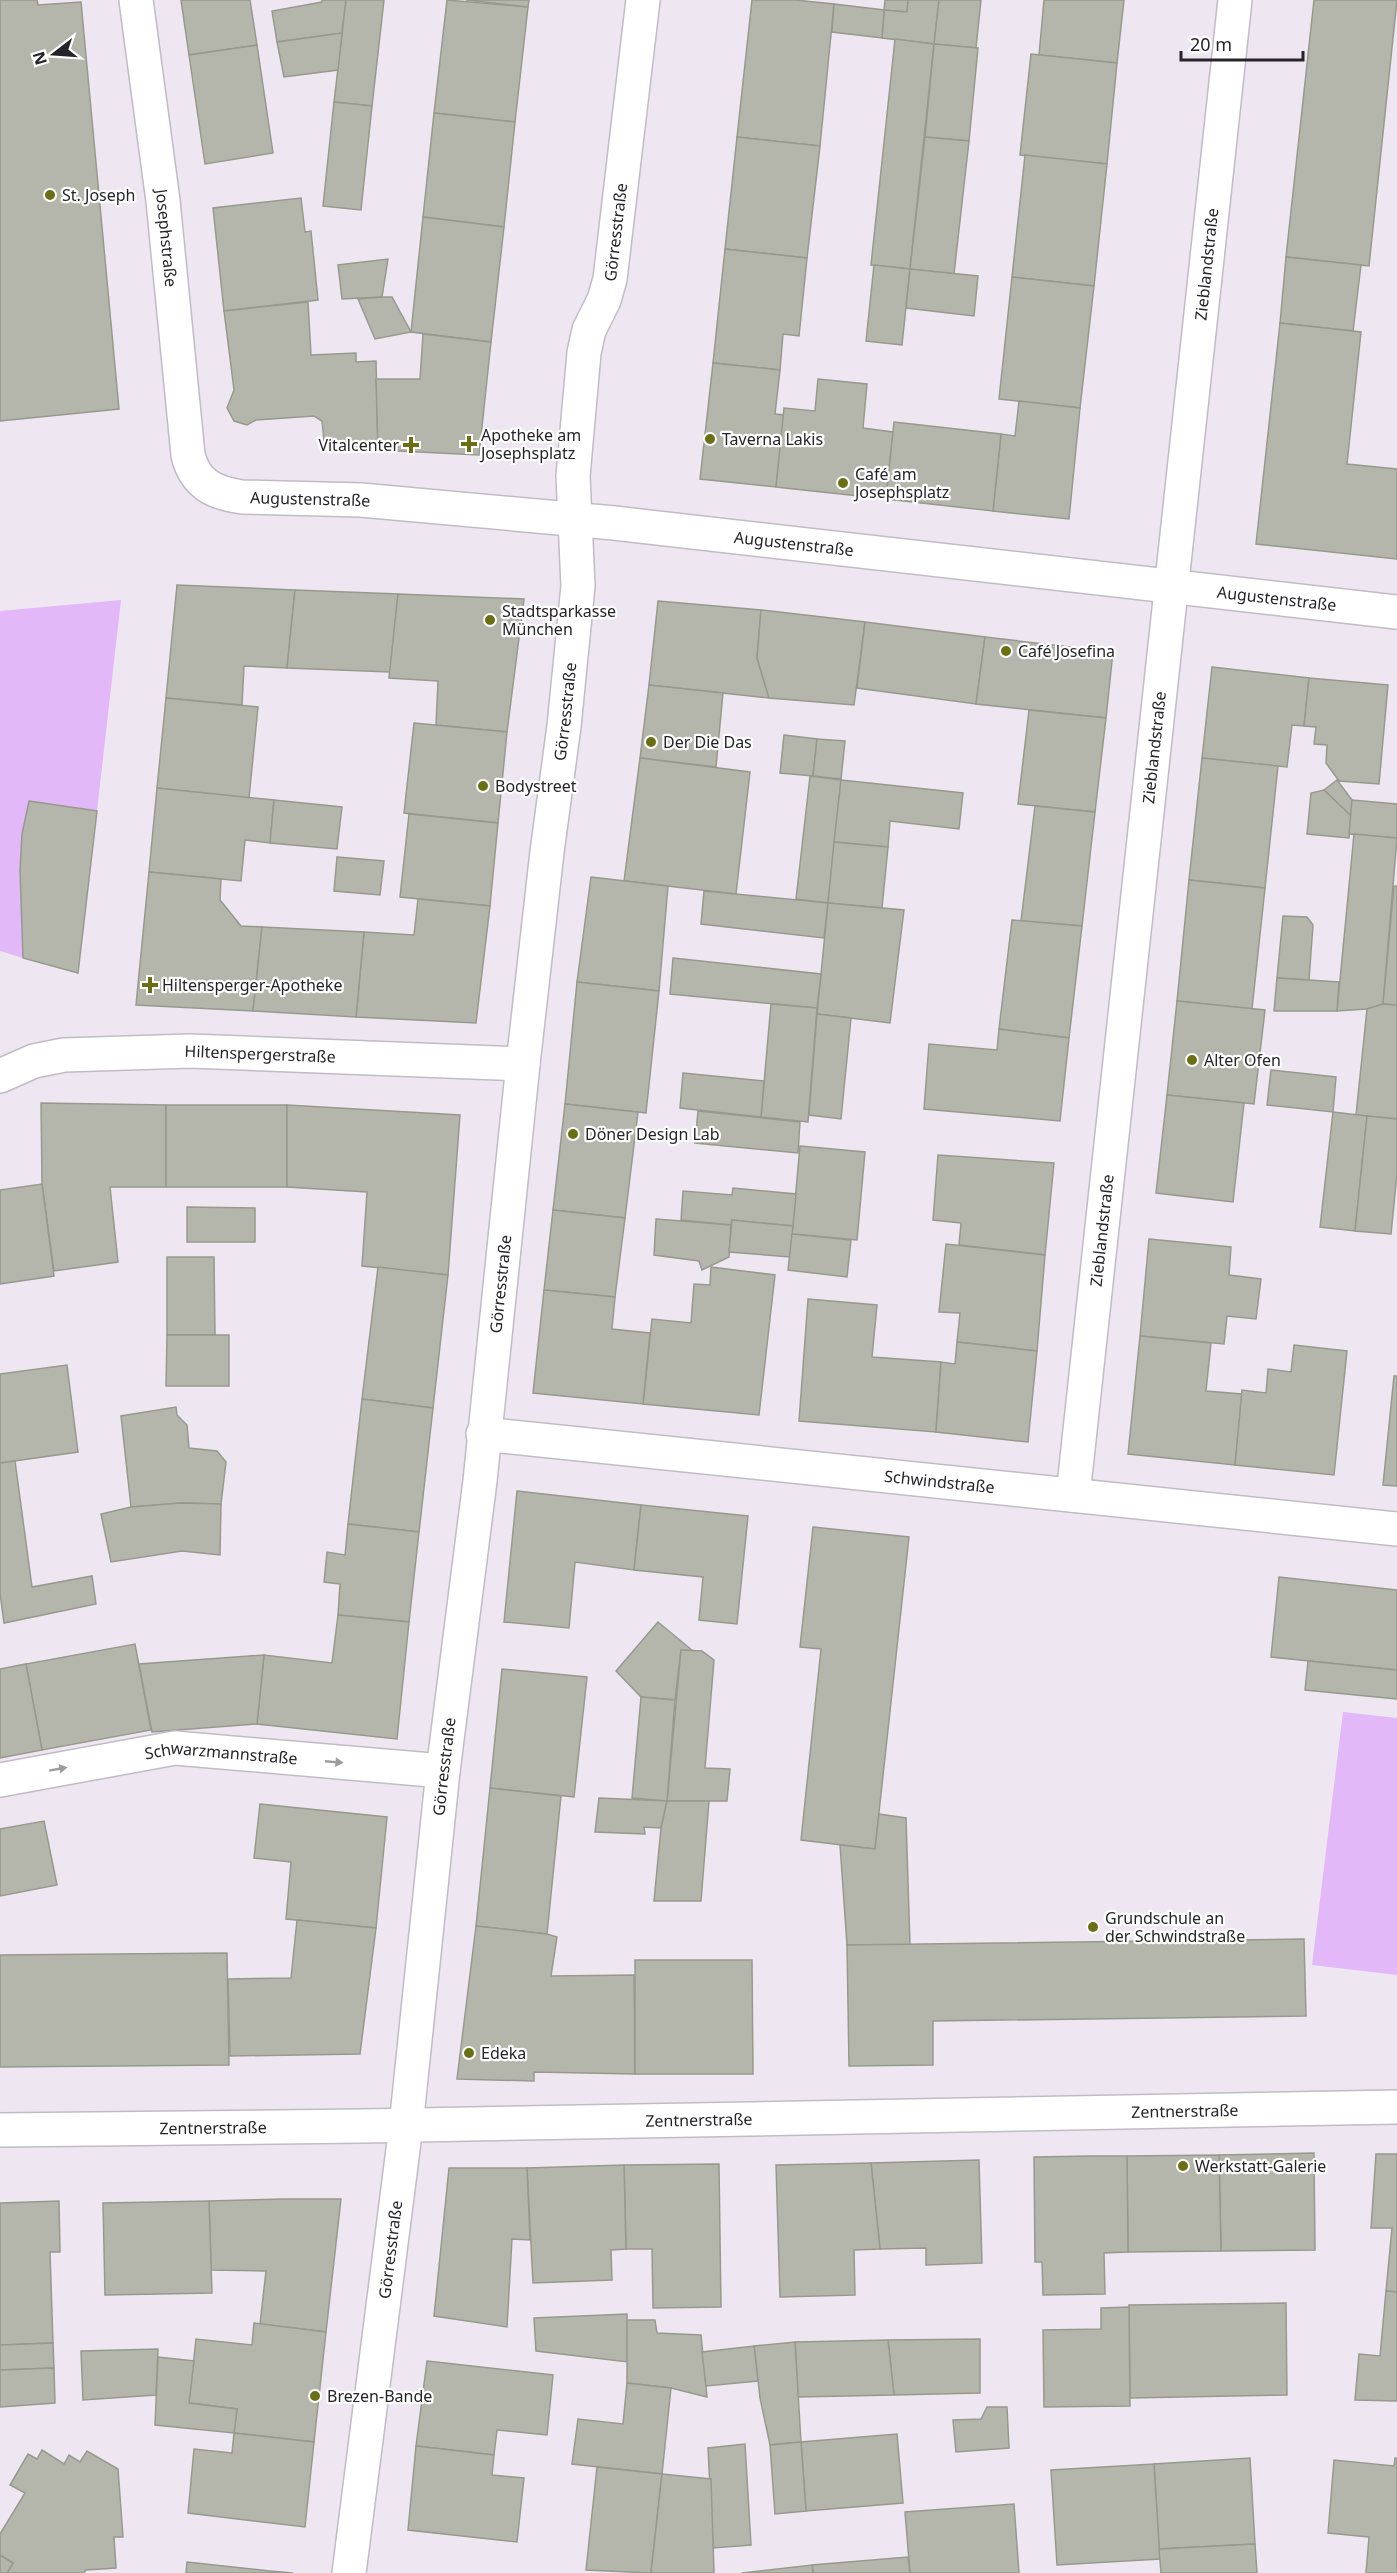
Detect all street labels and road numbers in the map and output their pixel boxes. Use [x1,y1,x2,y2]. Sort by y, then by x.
street label: Görresstraße [599,182,632,283]
street label: Josephstraße [150,186,182,288]
street label: Zieblandstraße [1189,207,1223,322]
street label: Augustenstraße [250,486,371,512]
street label: Augustenstraße [733,526,855,561]
street label: Augustenstraße [1216,581,1338,616]
street label: Görresstraße [548,661,581,762]
street label: Zieblandstraße [1137,690,1171,805]
street label: Hiltenspergerstraße [184,1040,336,1068]
street label: Zieblandstraße [1085,1173,1119,1288]
street label: Görresstraße [484,1234,516,1334]
street label: Schwindstraße [883,1465,996,1498]
street label: Görresstraße [427,1716,461,1817]
street label: Schwarzmannstraße [143,1737,298,1769]
street label: Zentnerstraße [1131,2099,1239,2123]
street label: Zentnerstraße [645,2108,753,2132]
street label: Zentnerstraße [159,2116,267,2139]
street label: Görresstraße [373,2199,407,2300]

